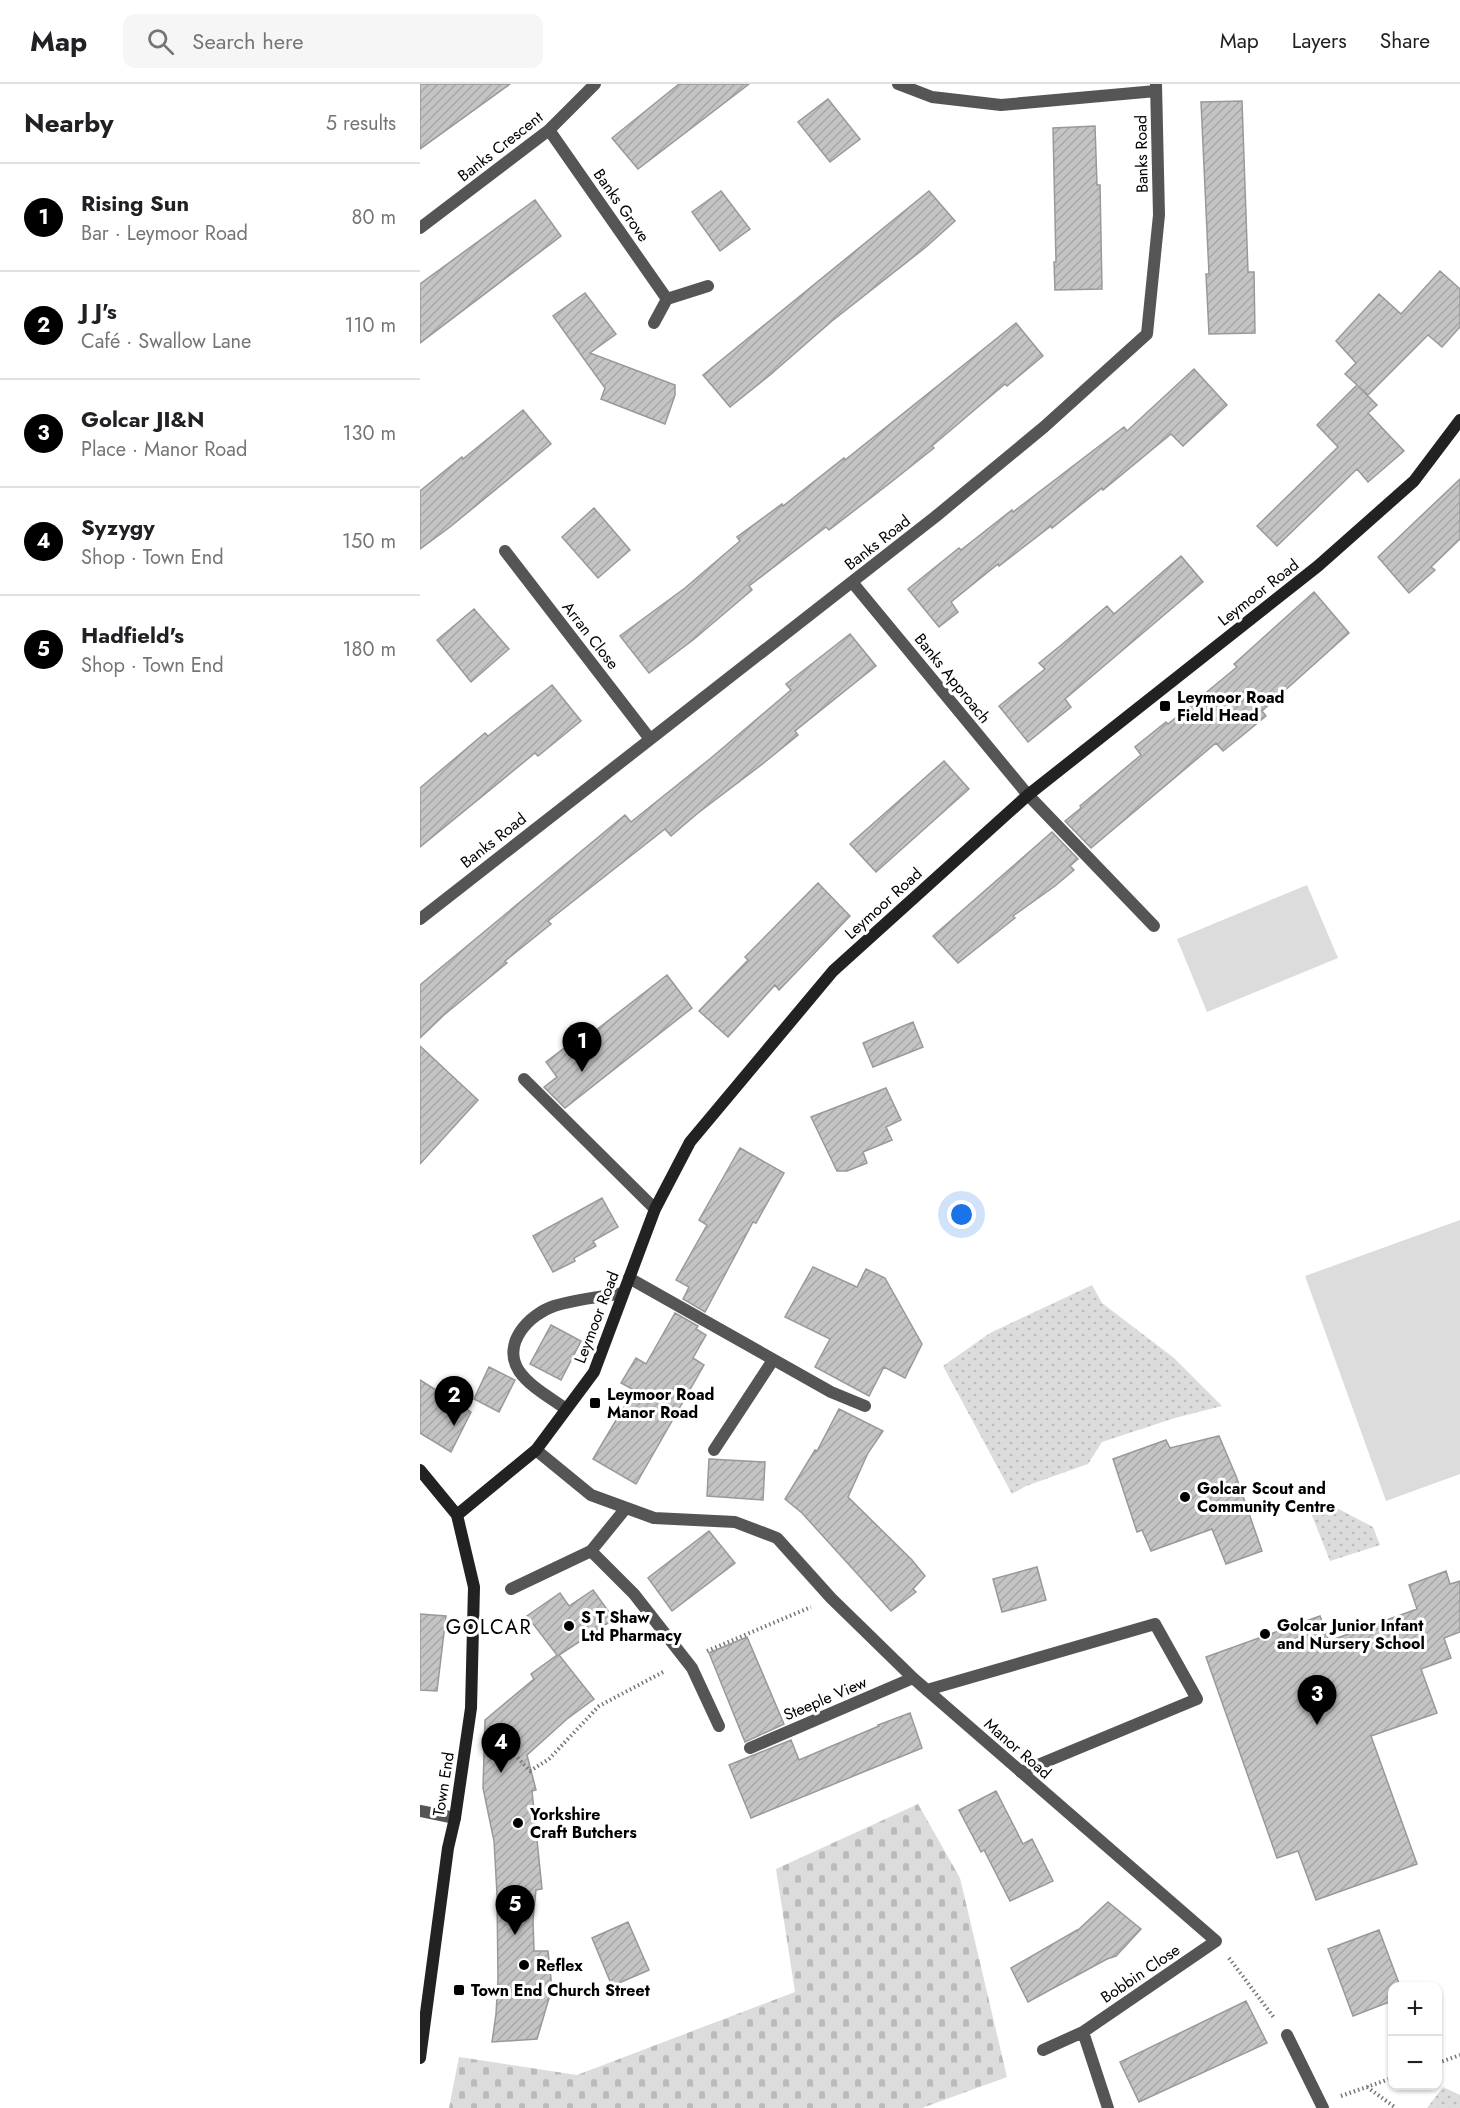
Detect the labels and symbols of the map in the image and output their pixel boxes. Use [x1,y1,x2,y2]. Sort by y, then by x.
street label: Banks Crescent [453,106,548,187]
street label: Banks Road [1129,115,1154,193]
street label: Banks Grove [588,164,655,246]
street label: Banks Road [840,509,915,575]
street label: Leymoor Road [1213,553,1304,631]
street label: Arran Close [557,597,624,674]
street label: Banks Approach [909,628,996,728]
place label: Leymoor Road Field Head [1177,686,1284,727]
marker: Leymoor Road Field Head [1158,699,1172,713]
street label: Banks Road [456,807,531,873]
street label: Leymoor Road [840,862,927,944]
pin: 1 [562,1022,602,1072]
your location [947,1200,976,1229]
street label: Leymoor Road [568,1268,625,1367]
pin: 2 [435,1376,474,1426]
place label: Leymoor Road Manor Road [607,1383,714,1424]
marker: Leymoor Road Manor Road [588,1396,602,1410]
place label: Golcar Scout and Community Centre [1197,1477,1335,1518]
marker: Golcar Scout and Community Centre [1178,1490,1192,1504]
place label: S T Shaw Ltd Pharmacy [581,1606,682,1647]
district label: GOLCAR [446,1613,532,1642]
place label: Golcar Junior Infant and Nursery School [1277,1614,1425,1655]
marker: S T Shaw Ltd Pharmacy [562,1619,576,1633]
marker: Golcar Junior Infant and Nursery School [1258,1627,1272,1641]
street label: Steeple View [780,1671,871,1726]
pin: 3 [1298,1676,1336,1725]
street label: Manor Road [979,1713,1056,1784]
pin: 4 [482,1724,520,1773]
street label: Town End [427,1750,460,1818]
place label: Yorkshire Craft Butchers [529,1803,637,1844]
marker: Yorkshire Craft Butchers [511,1816,525,1830]
pin: 5 [496,1886,535,1935]
street label: Bobbin Close [1096,1938,1185,2008]
place label: Reflex [536,1954,583,1977]
marker: Reflex [517,1958,531,1972]
place label: Town End Church Street [471,1979,651,2002]
marker: Town End Church Street [452,1983,466,1997]

